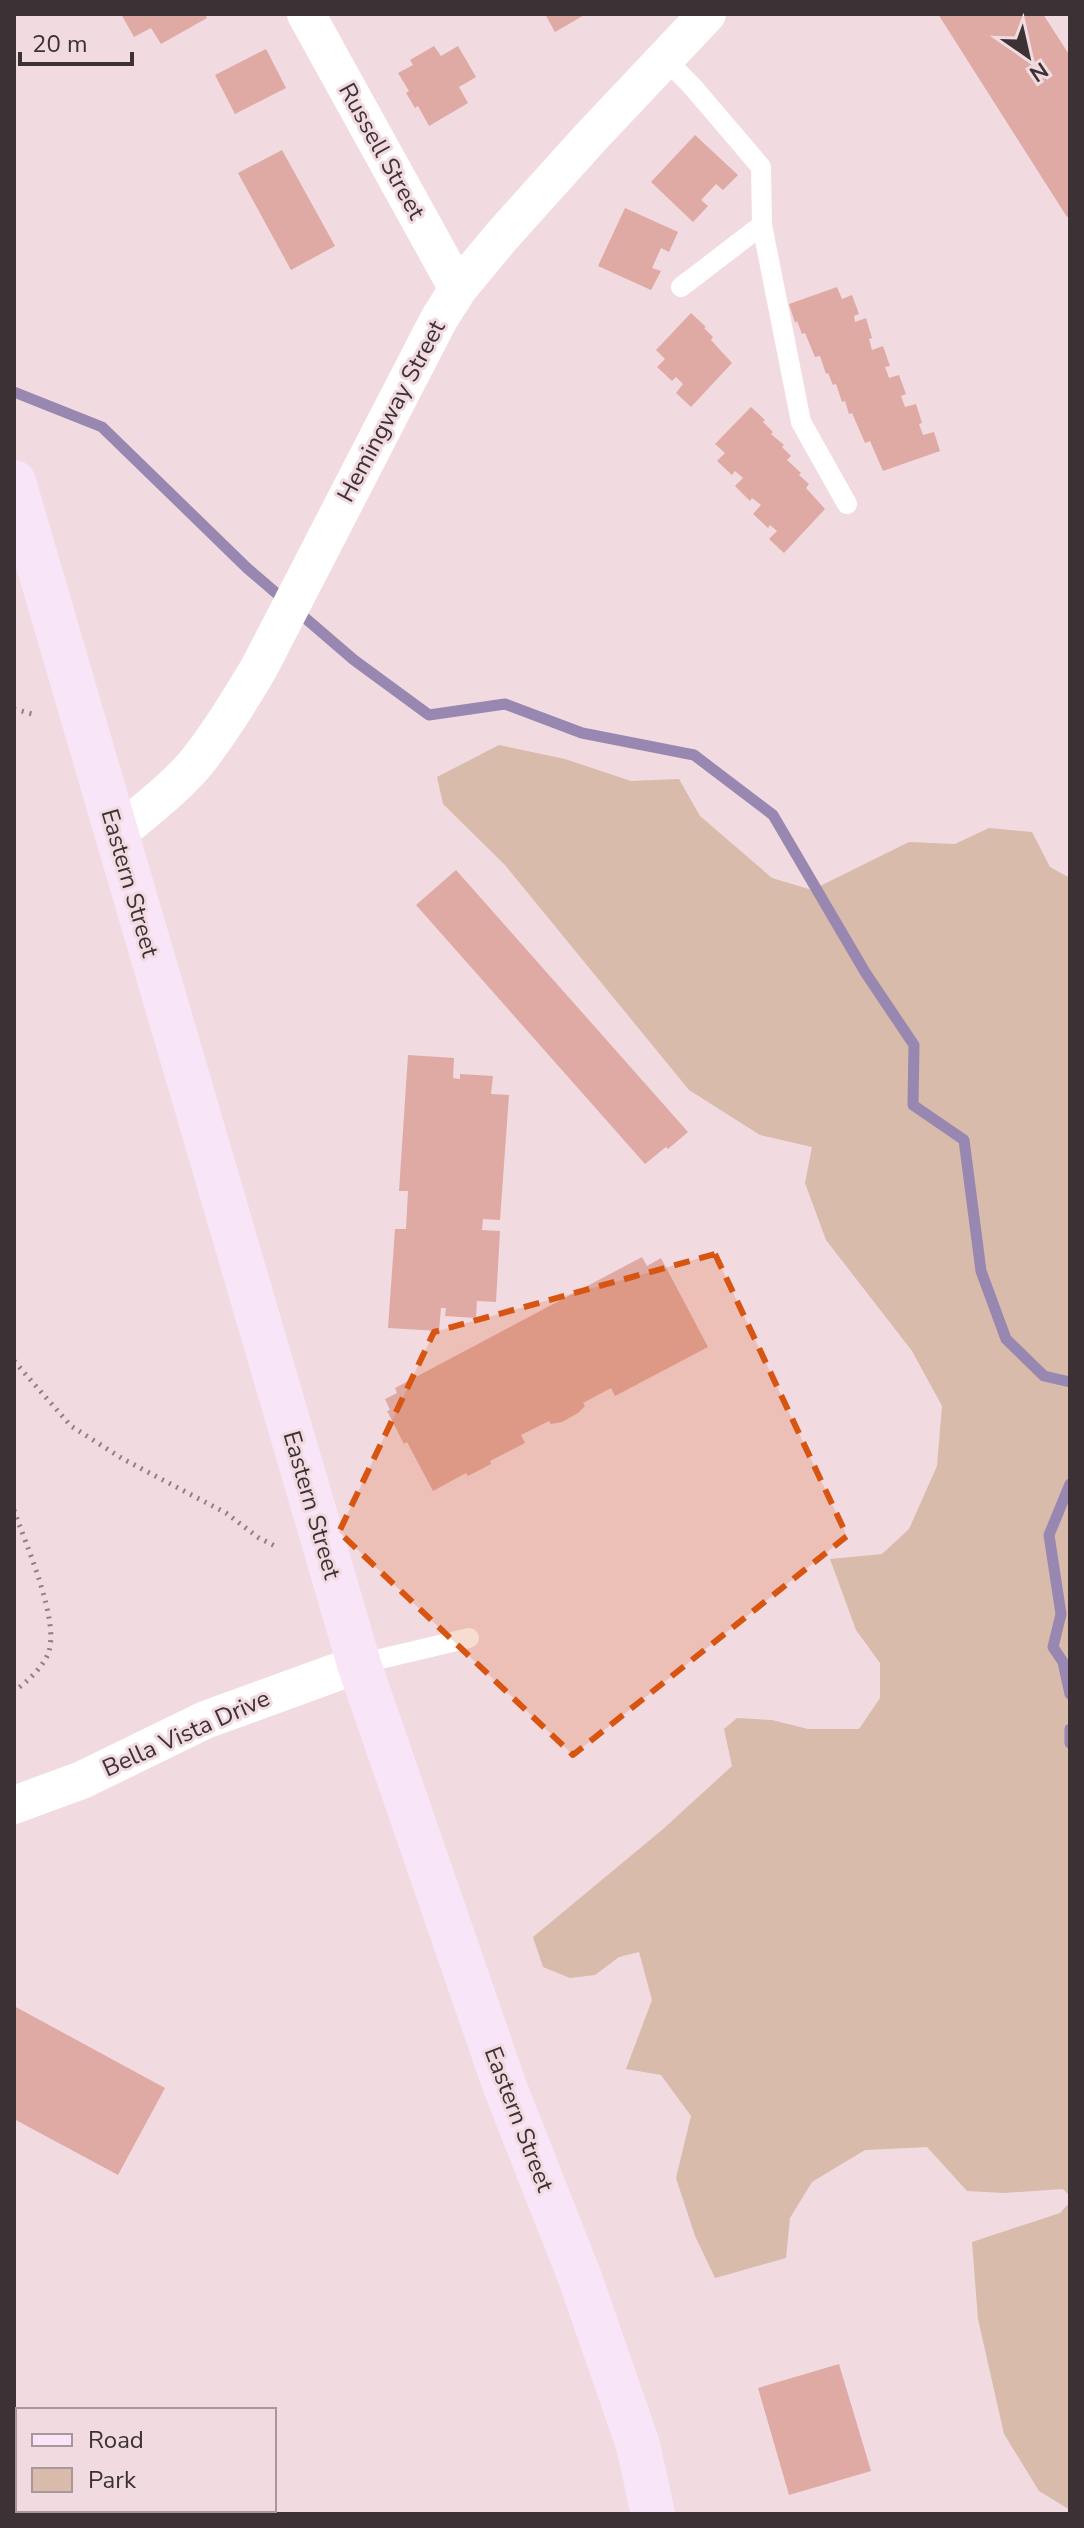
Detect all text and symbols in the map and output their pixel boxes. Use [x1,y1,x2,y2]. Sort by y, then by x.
scale bar [20,16,132,66]
north arrow [988,16,1068,96]
text: 20 m [32,28,88,60]
text: N [1023,55,1054,89]
street label: Russell Street [331,77,433,225]
street label: Hemingway Street [330,314,453,507]
street label: Eastern Street [94,805,167,961]
street label: Eastern Street [276,1427,349,1583]
street label: Bella Vista Drive [97,1682,275,1784]
street label: Eastern Street [477,2042,562,2197]
legend [16,2408,276,2512]
text: Road [88,2424,144,2456]
text: Park [88,2464,137,2496]

